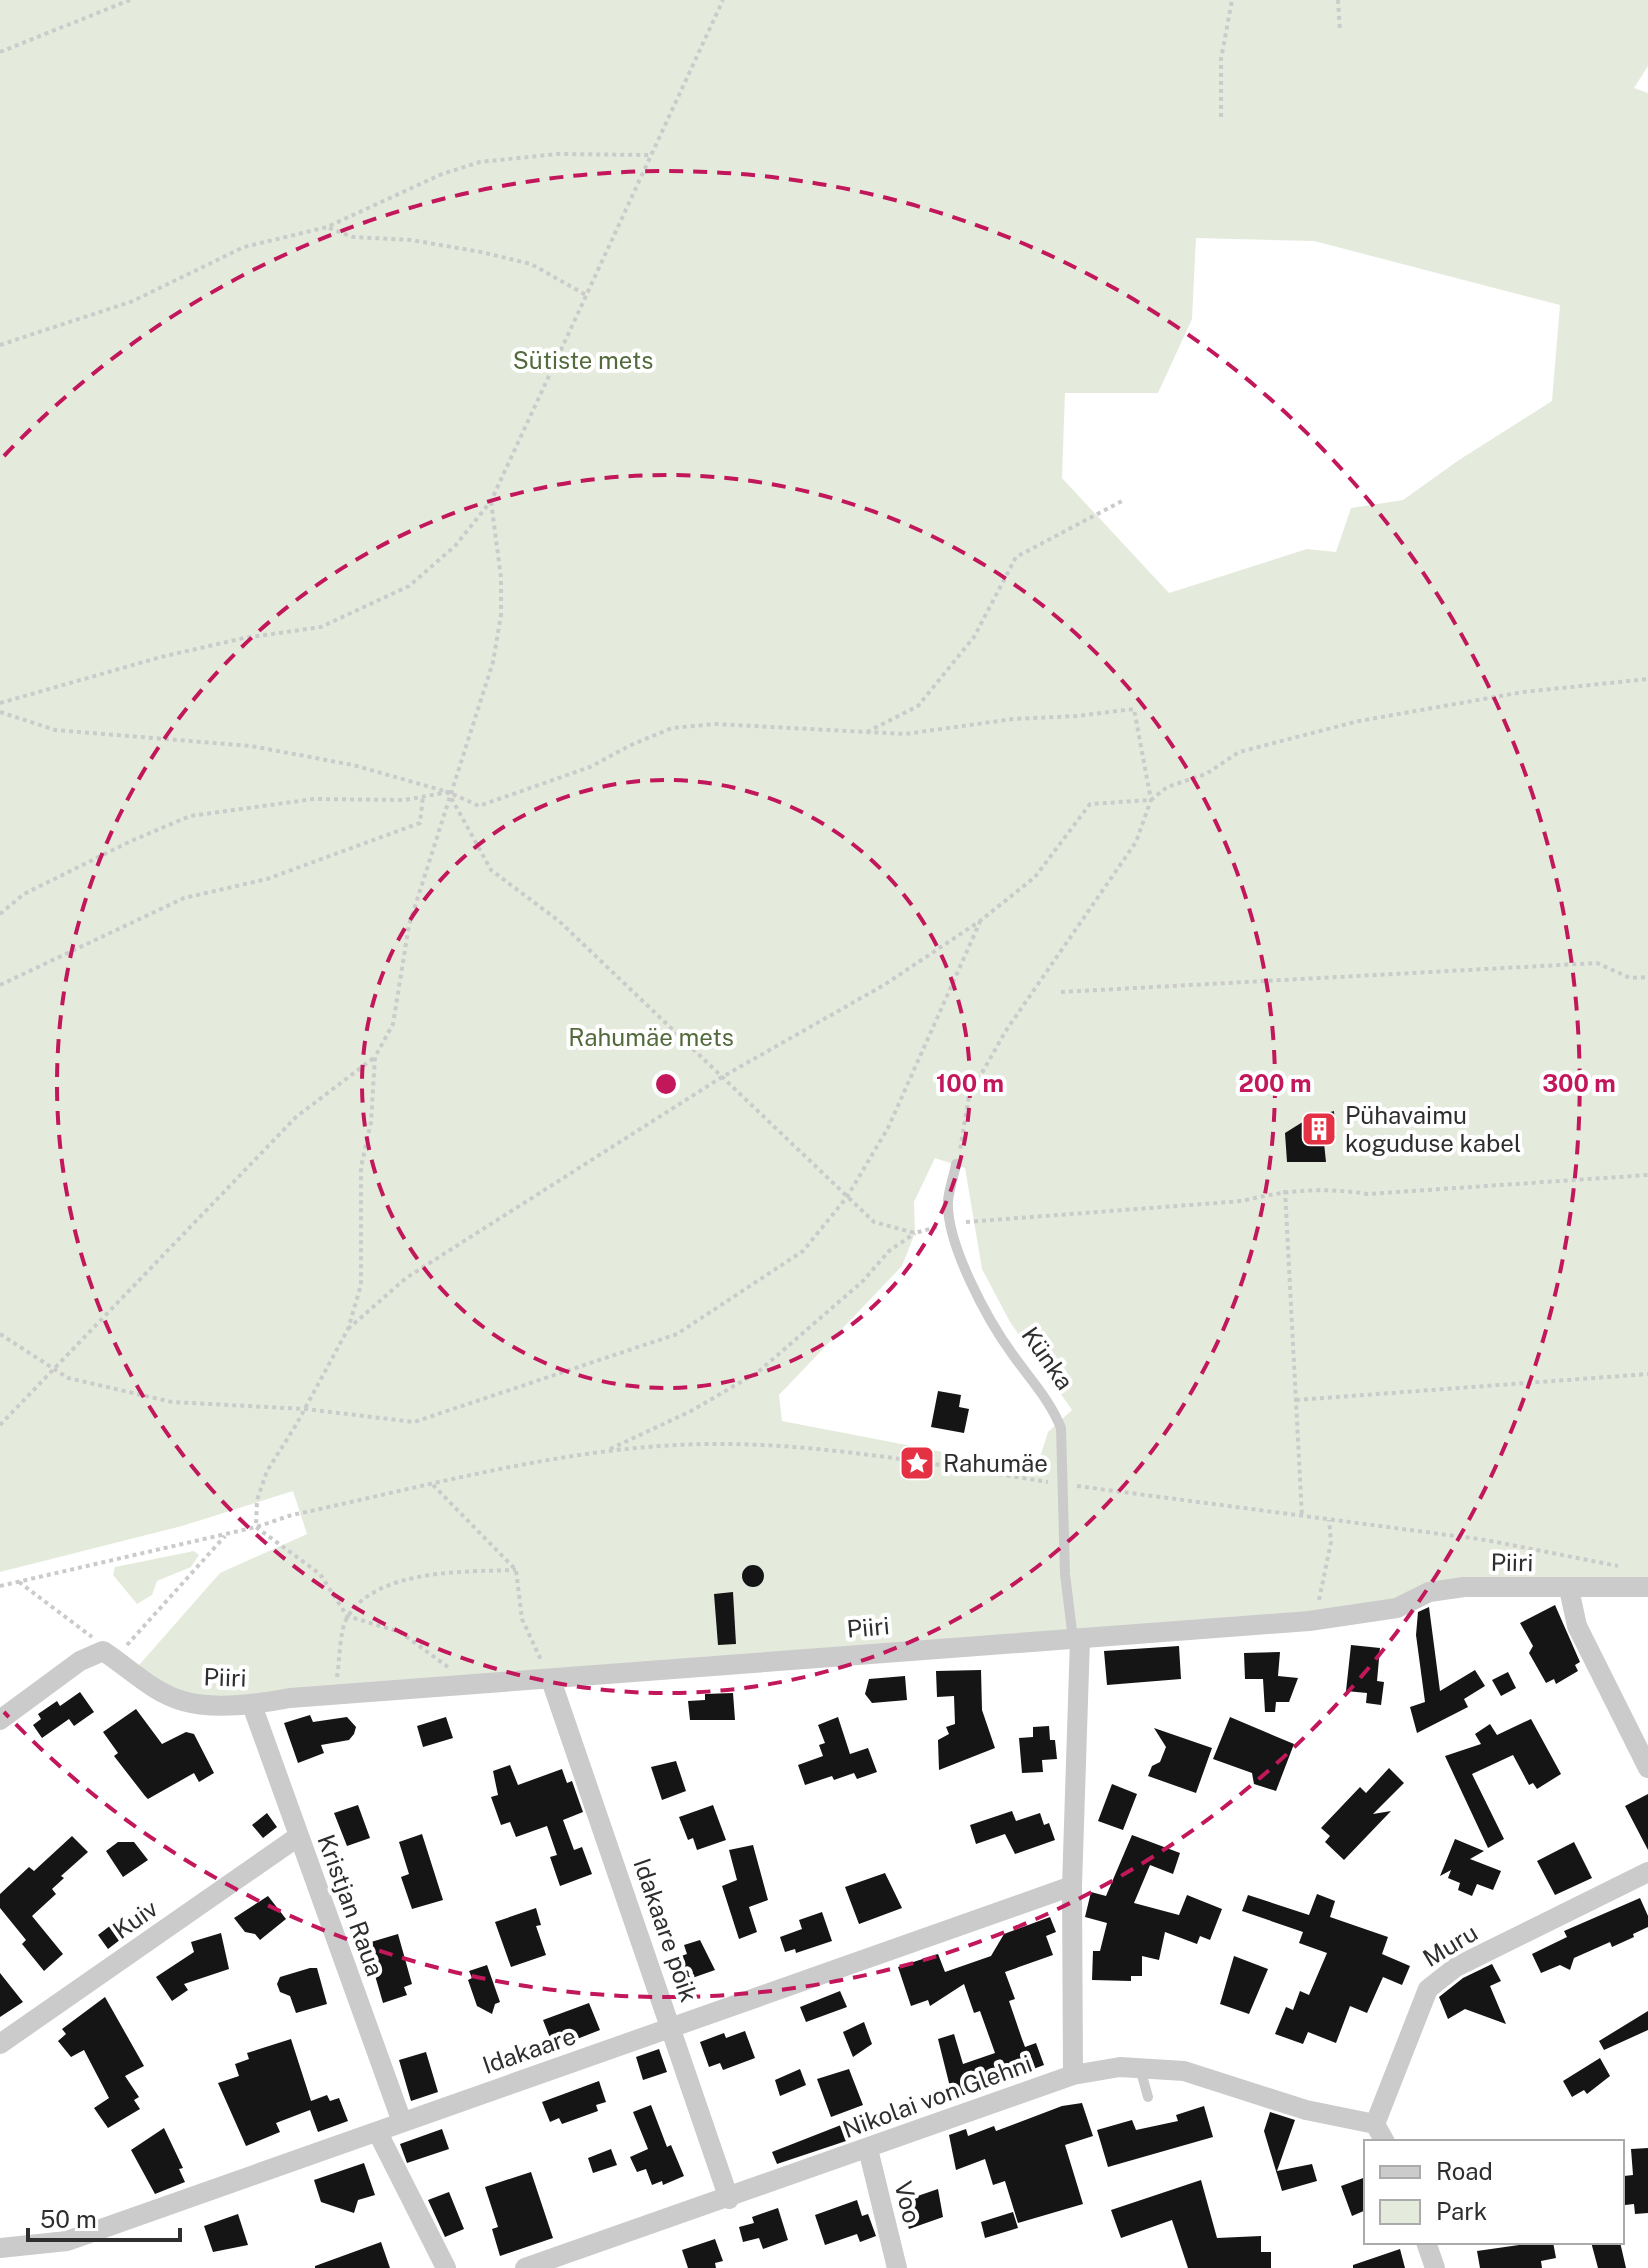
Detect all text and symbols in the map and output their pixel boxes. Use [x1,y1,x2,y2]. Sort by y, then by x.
park label: Sütiste mets [513,346,653,374]
park label: Rahumäe mets [568,1023,734,1051]
text: 100 m [936,1069,1004,1097]
text: 200 m [1238,1069,1312,1097]
text: 300 m [1542,1069,1616,1097]
centre of rings [652,1070,680,1098]
place label: Pühavaimu koguduse kabel [1345,1101,1521,1157]
building icon: Pühavaimu koguduse kabel [1300,1110,1338,1148]
street label: Künka [1016,1321,1080,1395]
place icon: Rahumäe [898,1444,936,1482]
place label: Rahumäe [943,1449,1048,1477]
street label: Piiri [1490,1548,1534,1576]
street label: Piiri [845,1611,891,1643]
street label: Piiri [203,1662,247,1692]
street label: Kristjan Raua [312,1830,390,1980]
street label: Idakaare põik [628,1855,704,2005]
street label: Kuiv [107,1894,163,1944]
street label: Muru [1418,1918,1482,1972]
street label: Idakaare [479,2021,579,2079]
street label: Nikolai von Glehni [839,2049,1035,2143]
legend [1364,2140,1624,2244]
text: Road [1436,2157,1493,2185]
street label: Voo [889,2178,927,2226]
scale bar [28,2192,180,2242]
text: Park [1436,2197,1487,2225]
text: 50 m [40,2205,97,2233]

